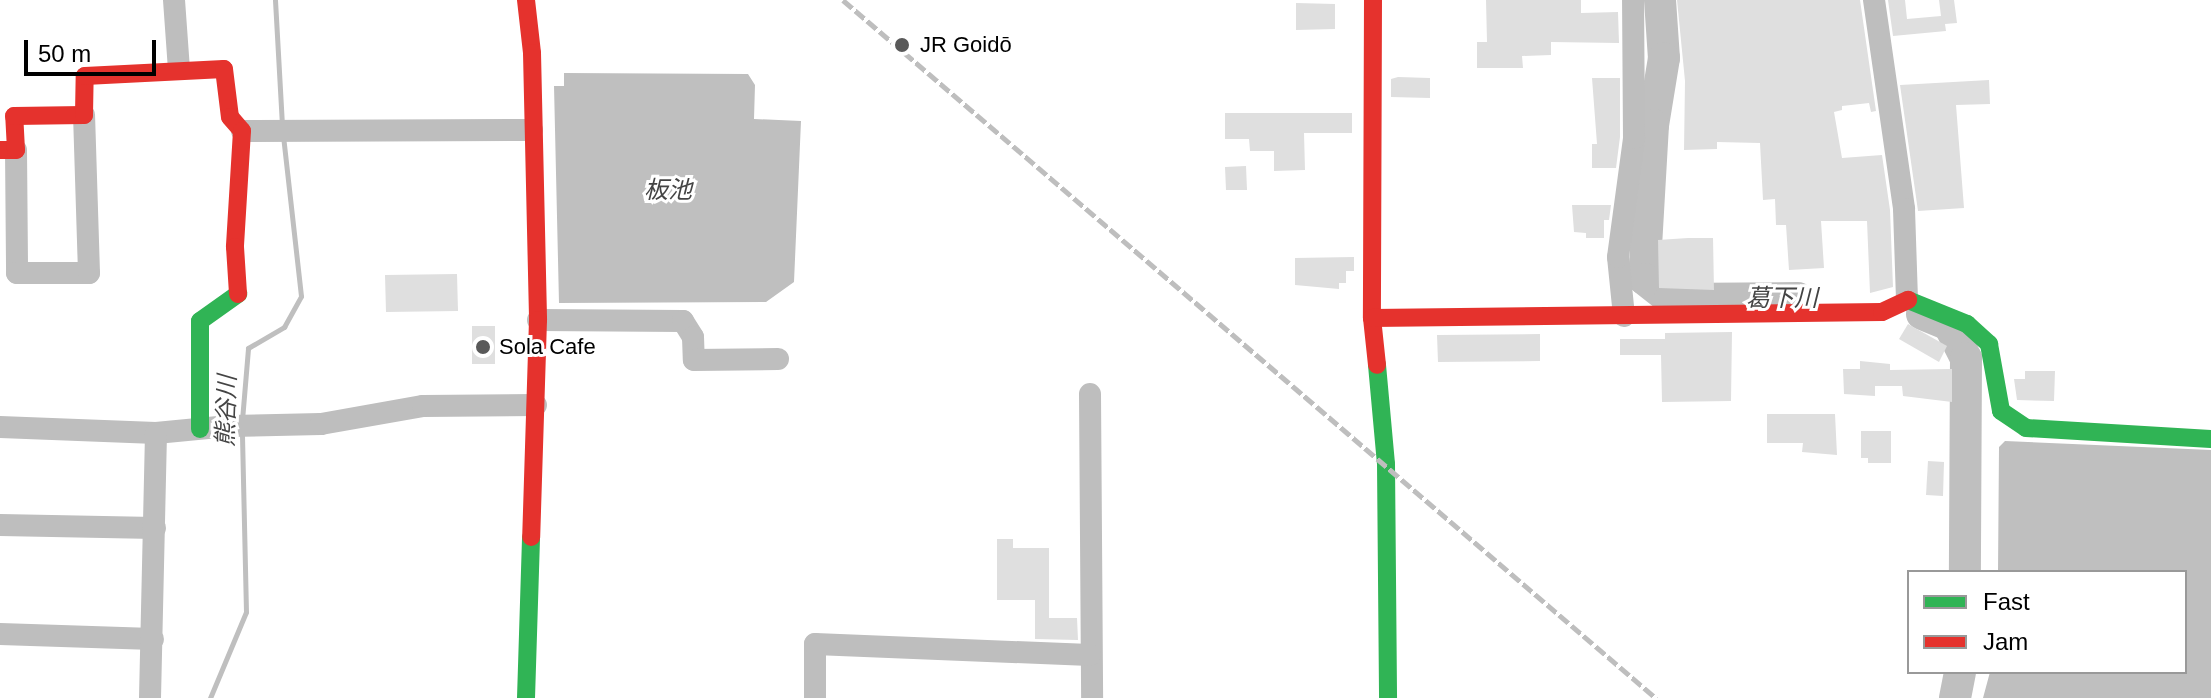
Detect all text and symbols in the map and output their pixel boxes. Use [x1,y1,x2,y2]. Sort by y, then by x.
scale bar [28,24,160,74]
place label: JR Goidō [920,32,1012,58]
marker: JR Goidō [891,34,913,56]
text: 50 m [38,40,91,67]
water label: 板池 [644,176,692,204]
water label: 葛下川 [1746,284,1818,312]
place label: Sola Cafe [499,334,596,360]
marker: Sola Cafe [474,338,492,356]
water label: 熊谷川 [210,375,242,447]
legend [1907,570,2187,674]
text: Fast [1983,588,2030,615]
text: Jam [1983,628,2028,655]

